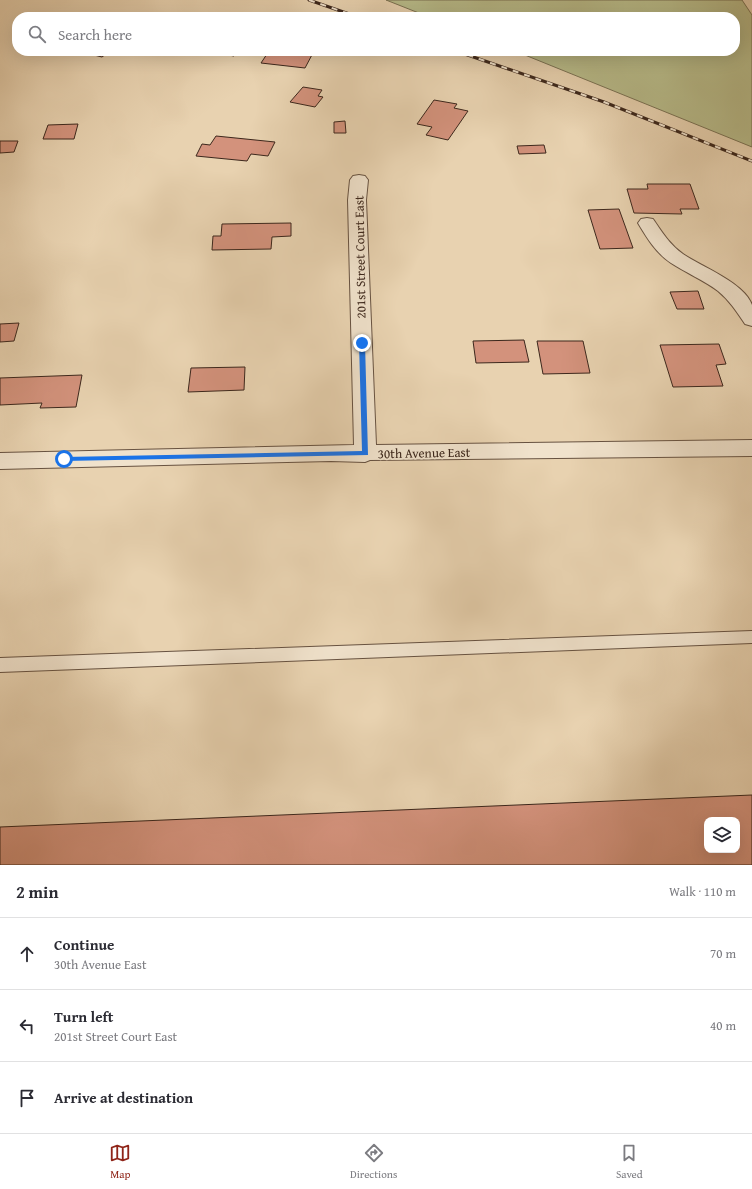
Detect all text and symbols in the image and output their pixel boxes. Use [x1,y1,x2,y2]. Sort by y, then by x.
search box [12,12,740,56]
icon: search [26,23,48,45]
text: Search here [58,24,132,45]
street label: 201st Street Court East [349,195,371,319]
route end [353,334,371,352]
street label: 30th Avenue East [378,443,471,463]
route start [55,450,73,468]
map controls [704,817,740,853]
button: layers [704,817,740,853]
text: 2 min [16,879,58,904]
text: Walk · 110 m [669,882,736,901]
text: Continue [54,934,115,955]
icon: ahead [16,943,38,965]
text: 70 m [710,944,736,963]
text: 30th Avenue East [54,955,147,974]
text: Turn left [54,1006,113,1027]
icon: left [16,1015,38,1037]
text: 40 m [710,1016,736,1035]
text: 201st Street Court East [54,1027,177,1046]
icon: arrive [16,1087,38,1109]
text: Arrive at destination [54,1087,193,1108]
tab: Map [109,1142,131,1182]
tab: Directions [350,1142,397,1182]
tab: Saved [616,1142,643,1182]

